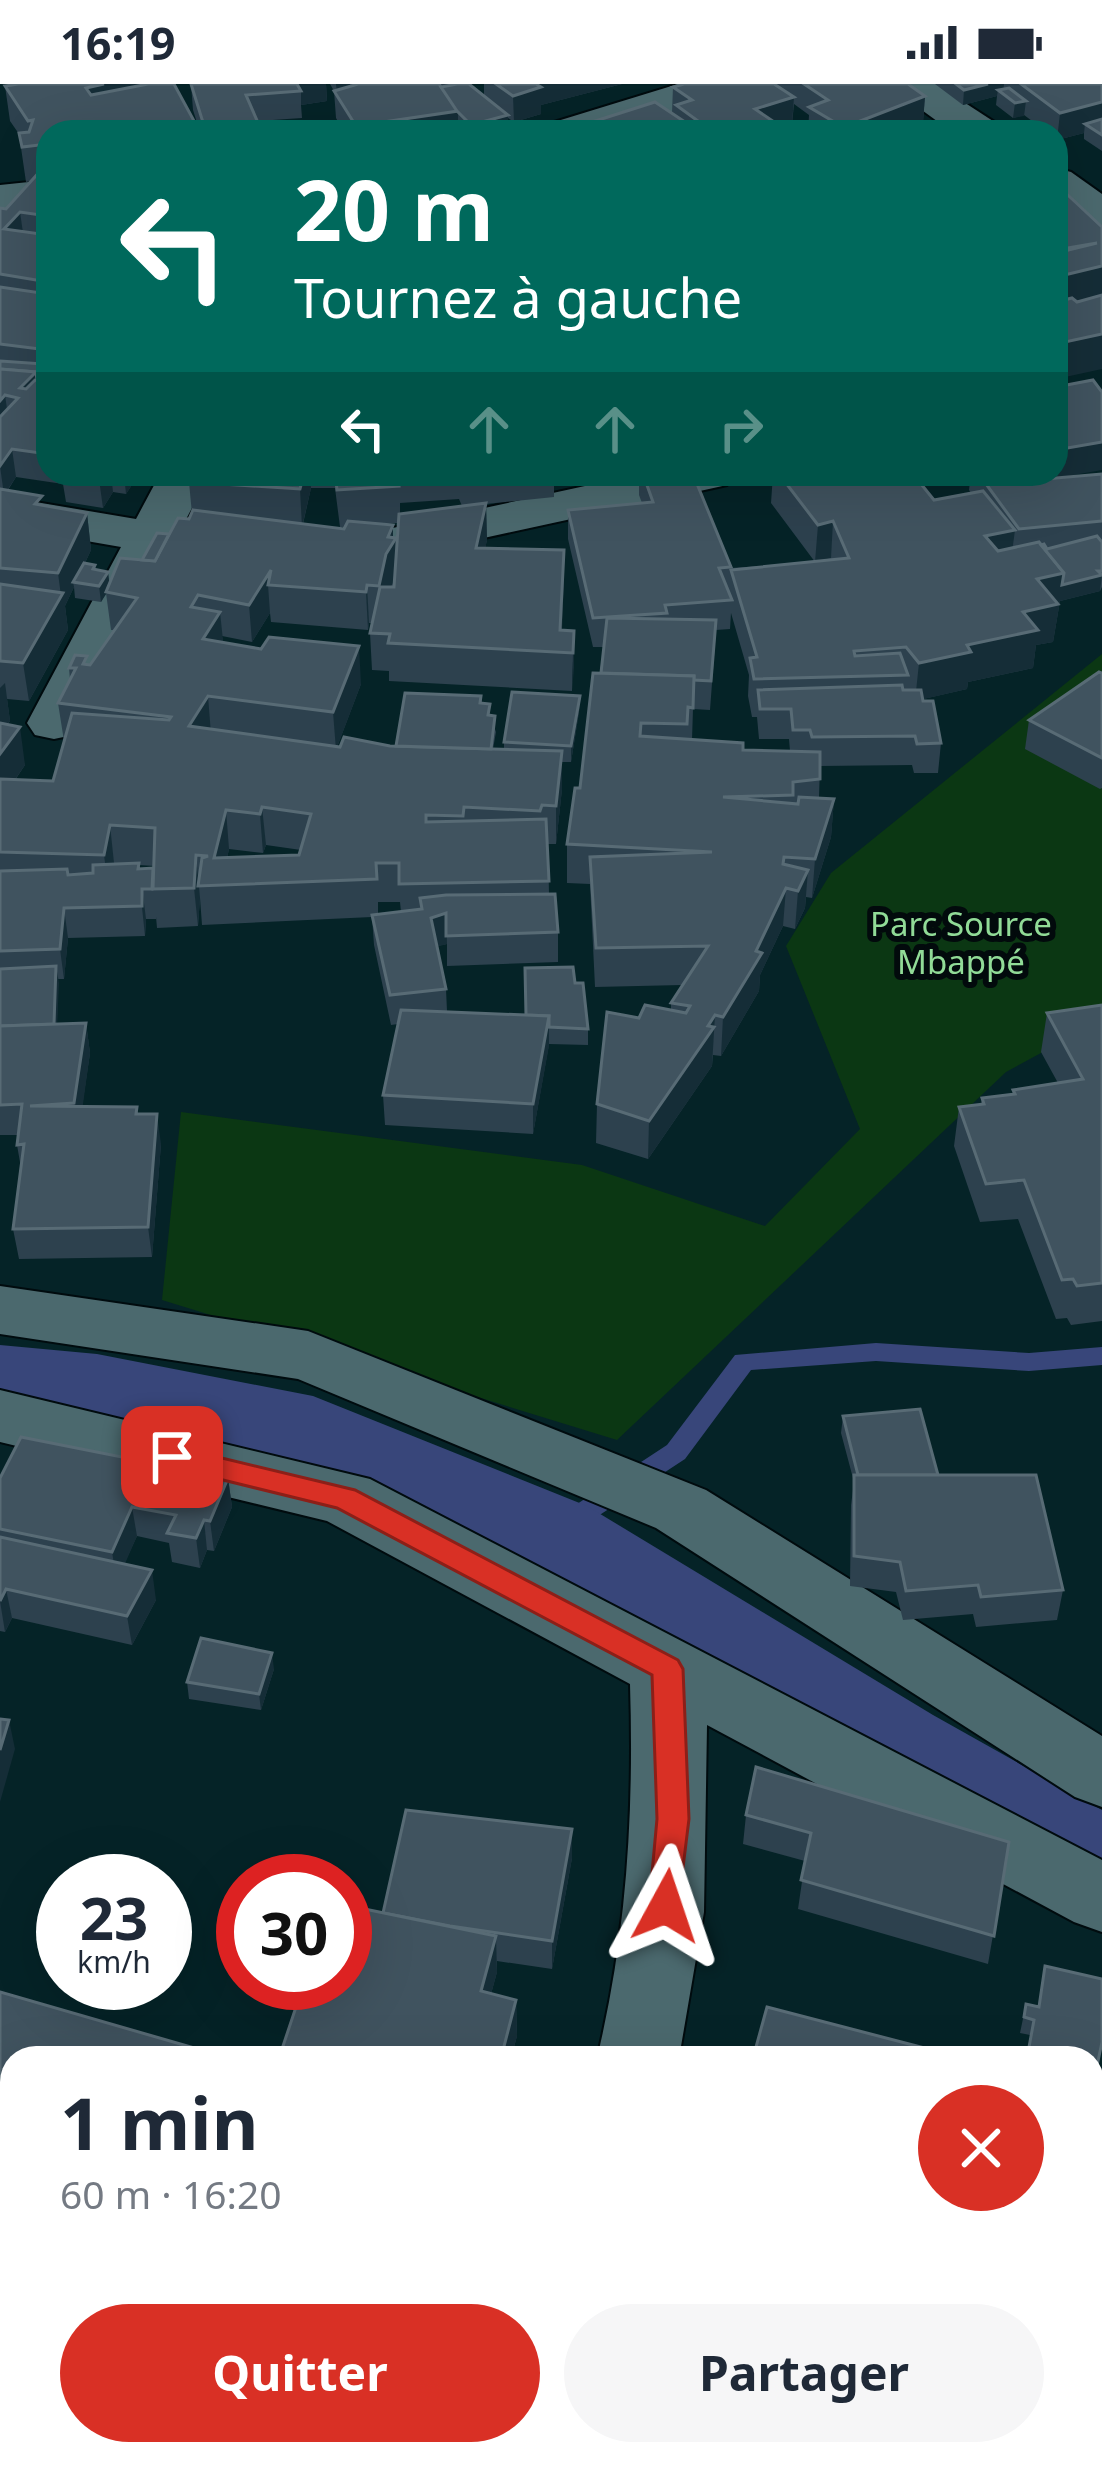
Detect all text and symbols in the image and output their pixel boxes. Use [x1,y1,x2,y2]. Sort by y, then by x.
text: 16:19 [60,12,176,73]
text: 20 m [294,151,494,266]
icon: left [96,168,252,324]
text: Tournez à gauche [294,260,742,334]
icon: left [330,396,396,462]
icon: ahead [456,396,522,462]
icon: ahead [582,396,648,462]
icon: right [708,396,774,462]
park label: Parc Source Mbappé [870,901,1052,984]
pin [121,1406,223,1508]
icon: arrive [139,1424,205,1490]
position arrow [603,1843,729,1969]
speed limit sign: 30 [216,1854,372,2010]
text: 23 [80,1876,148,1958]
text: km/h [77,1941,151,1982]
text: 1 min [60,2073,258,2171]
button: close [918,2085,1044,2211]
text: 60 m · 16:20 [60,2167,282,2220]
button: Quitter [60,2304,540,2442]
button: Partager [564,2304,1044,2442]

